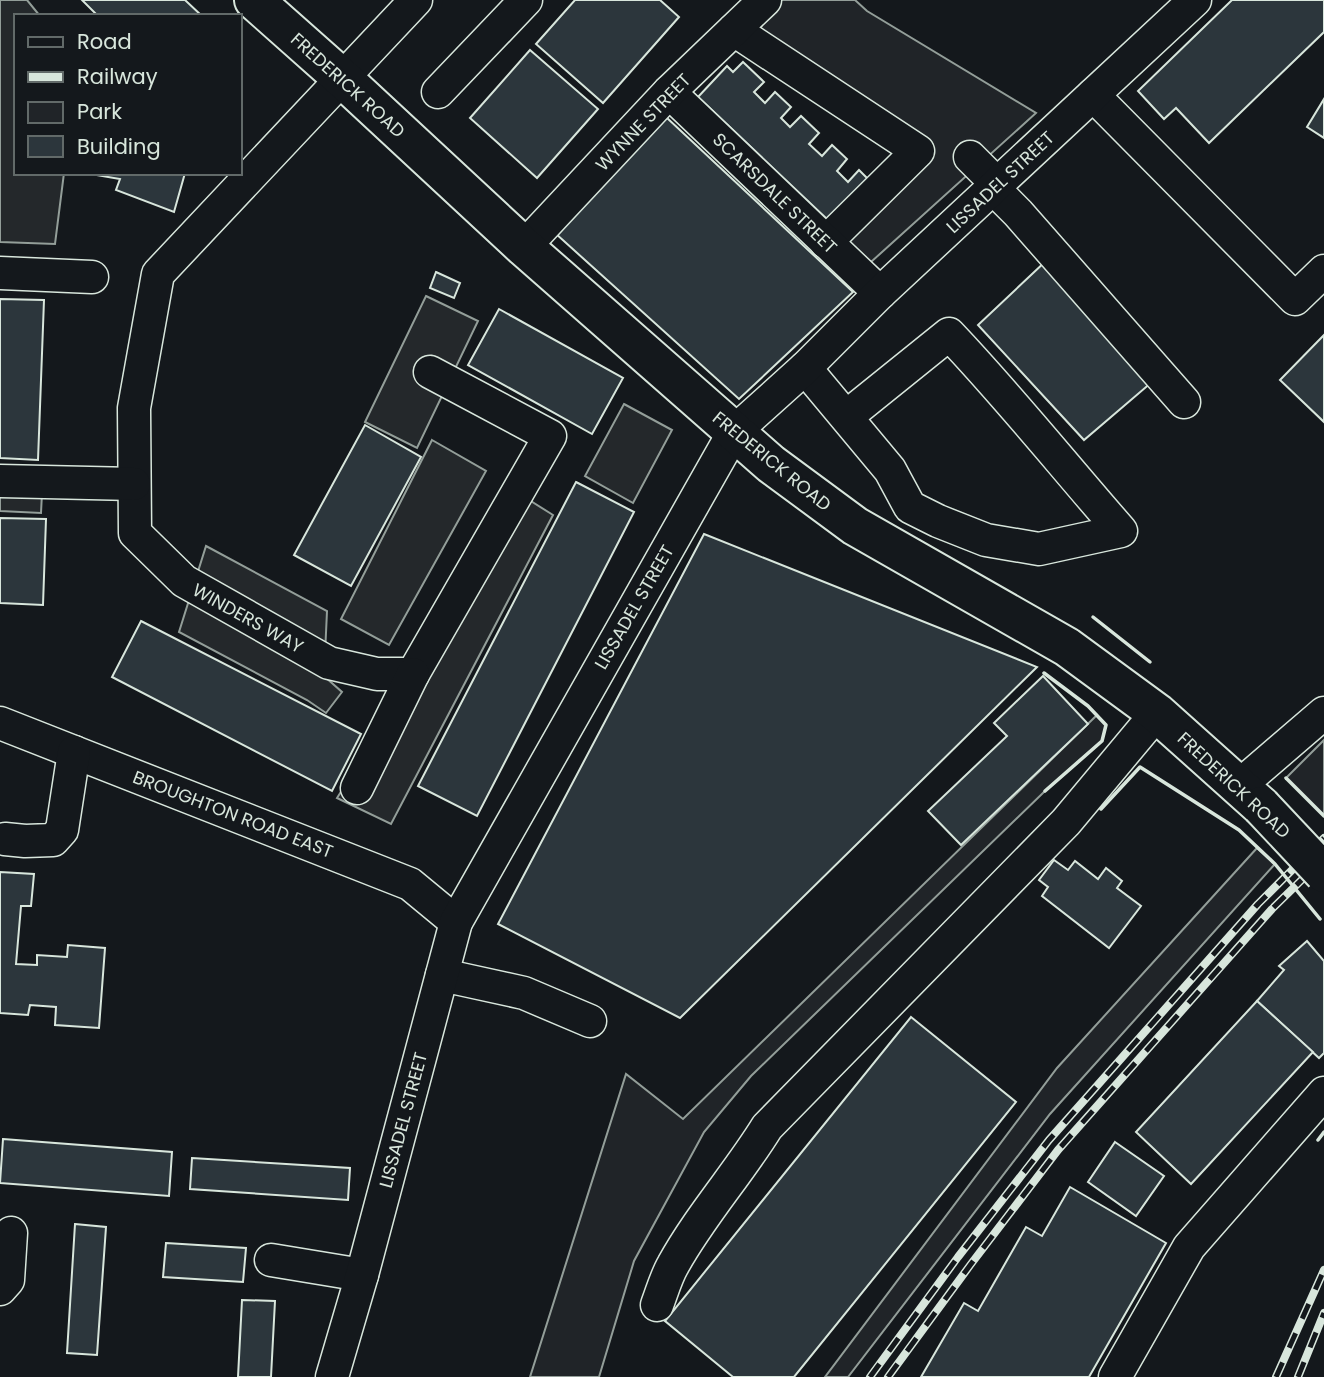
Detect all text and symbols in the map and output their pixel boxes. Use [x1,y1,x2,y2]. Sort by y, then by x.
legend [14,14,242,175]
text: Road [77,27,132,56]
street label: FREDERICK ROAD [285,27,411,143]
text: Railway [77,62,158,91]
street label: WYNNE STREET [590,67,696,176]
text: Park [77,97,122,126]
street label: LISSADEL STREET [940,125,1060,239]
street label: SCARSDALE STREET [707,127,843,259]
text: Building [77,132,161,161]
street label: FREDERICK ROAD [707,405,837,517]
street label: LISSADEL STREET [588,540,680,674]
street label: WINDERS WAY [188,577,308,659]
street label: FREDERICK ROAD [1172,726,1296,844]
street label: BROUGHTON ROAD EAST [129,764,337,864]
street label: LISSADEL STREET [373,1049,433,1191]

